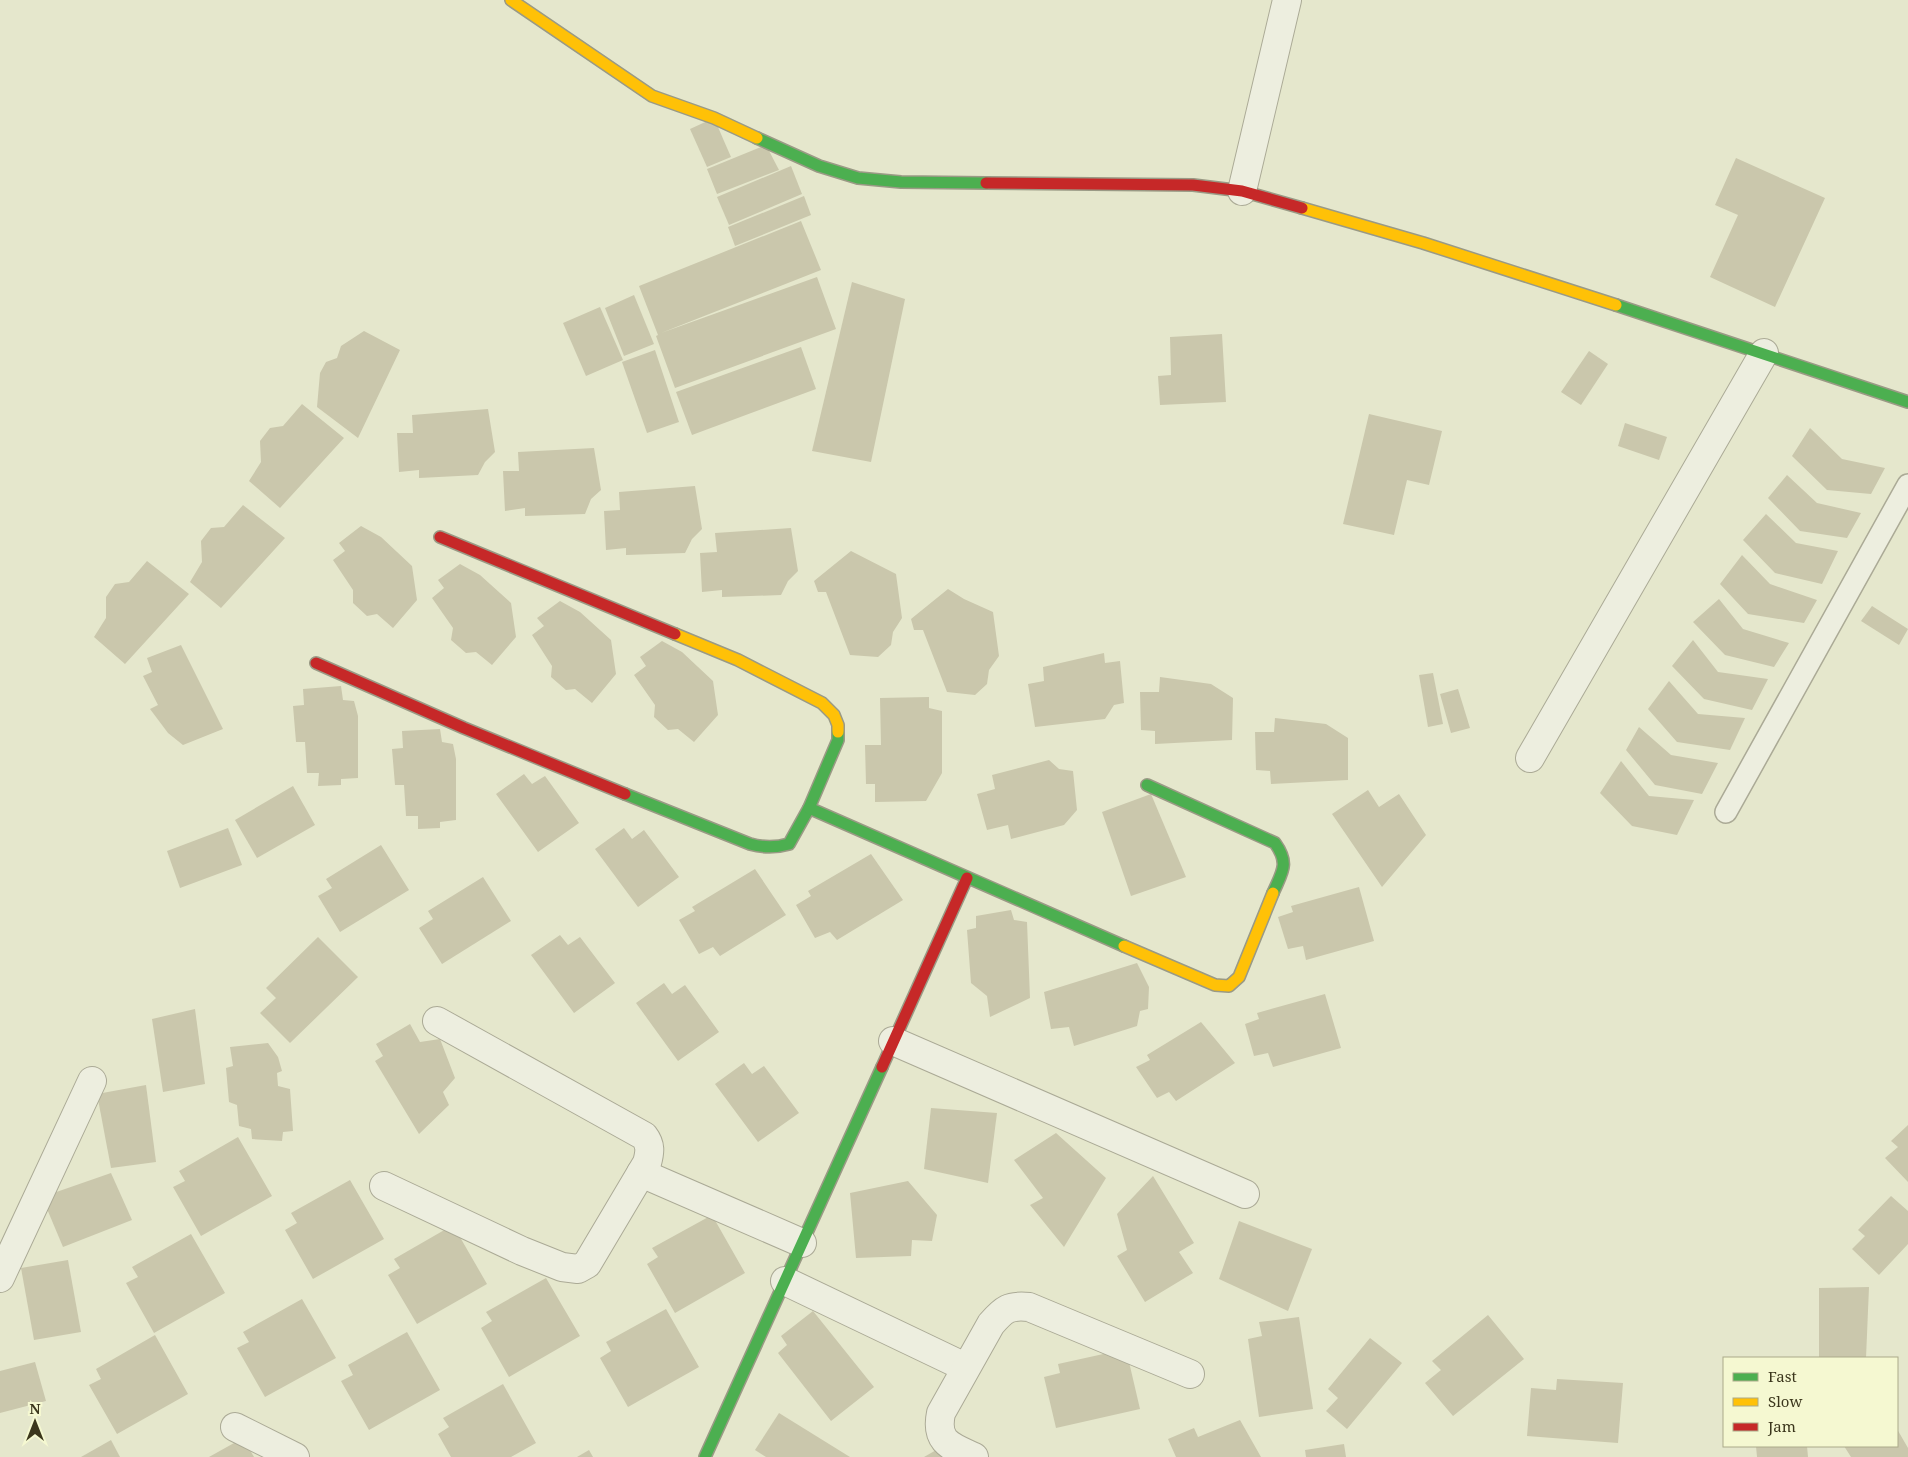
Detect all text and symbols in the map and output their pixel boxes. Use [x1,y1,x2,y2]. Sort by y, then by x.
legend [1723,1357,1898,1447]
text: Fast [1768,1366,1797,1386]
text: Slow [1768,1391,1802,1411]
north arrow [10,1397,60,1447]
text: N [29,1399,41,1418]
text: Jam [1767,1416,1796,1436]

